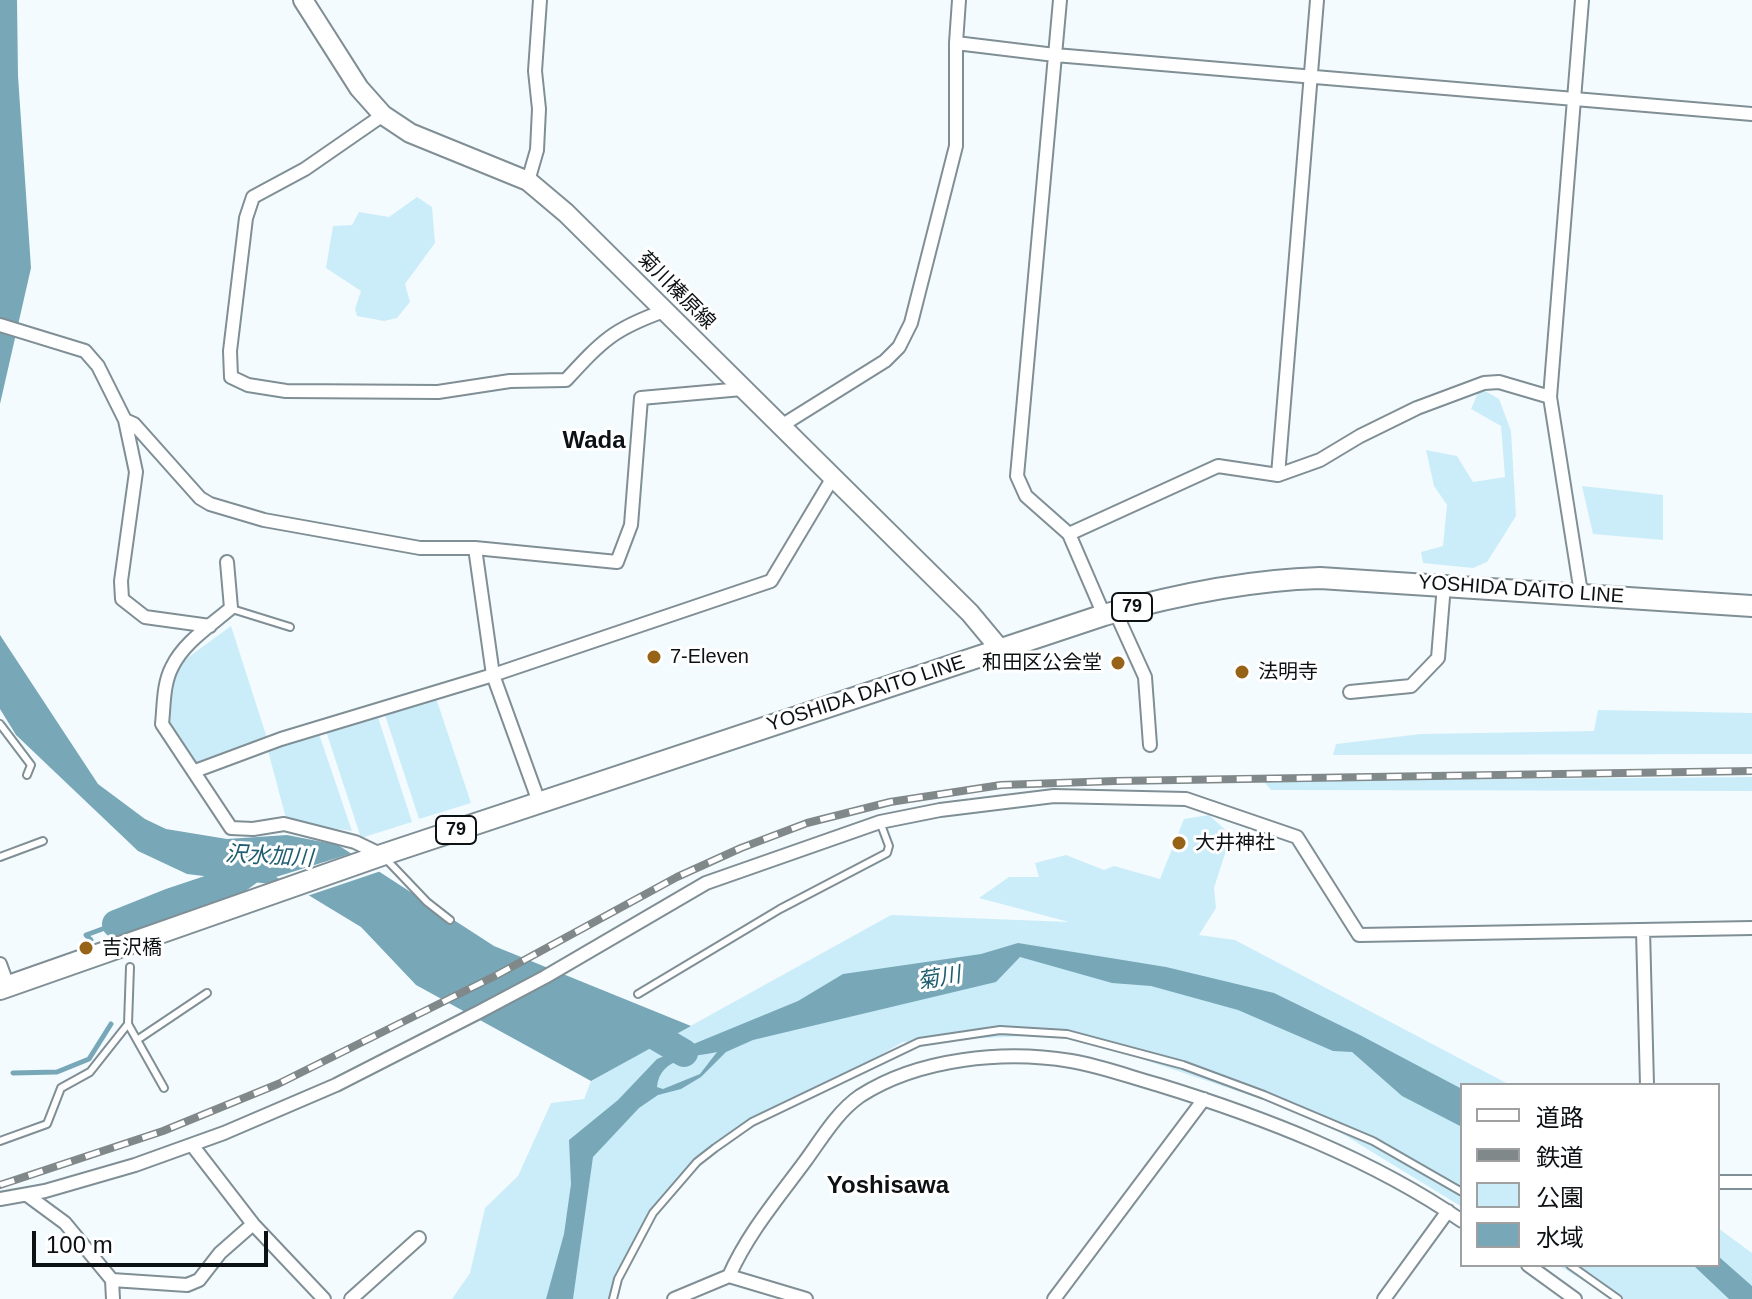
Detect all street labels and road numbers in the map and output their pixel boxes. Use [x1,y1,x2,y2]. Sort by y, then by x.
street label: 菊川榛原線 [632,247,720,335]
street label: YOSHIDA DAITO LINE [1417,571,1625,609]
road number: 79 [1112,593,1152,621]
street label: YOSHIDA DAITO LINE [764,651,968,737]
road number: 79 [436,816,476,844]

